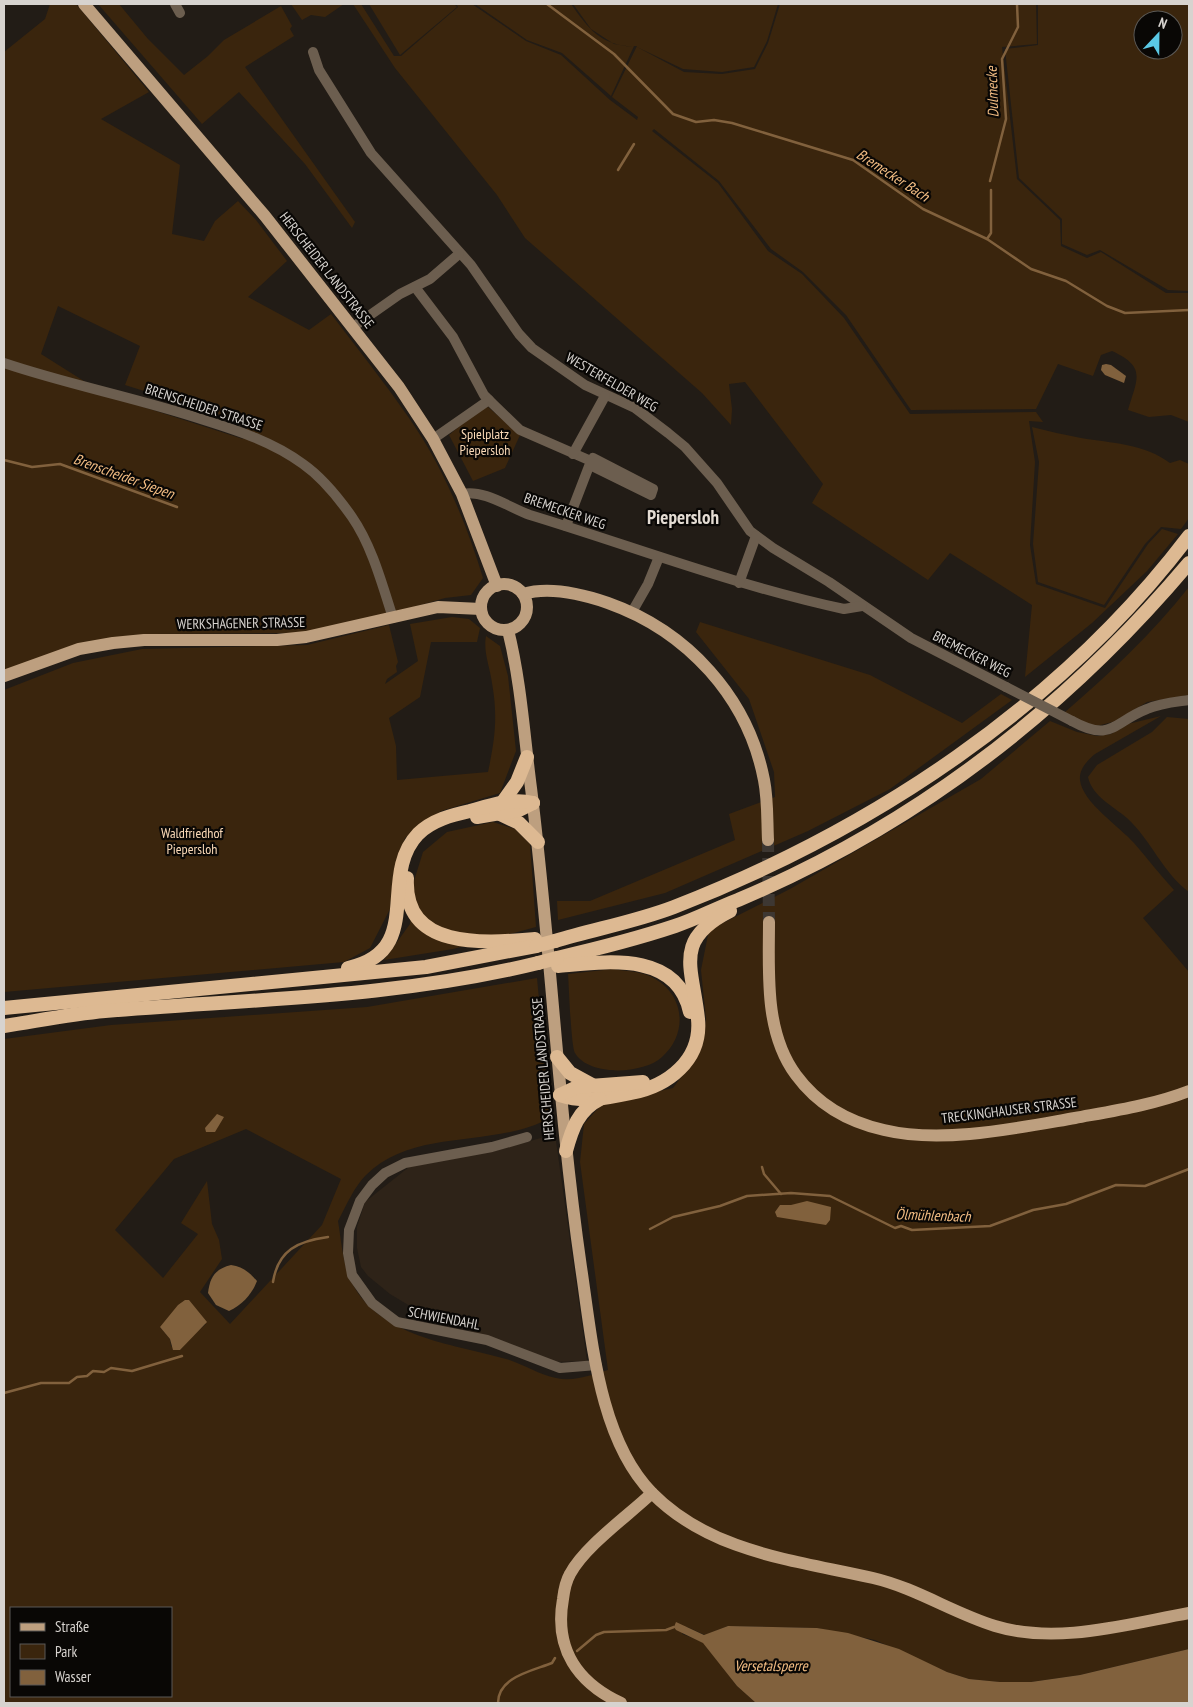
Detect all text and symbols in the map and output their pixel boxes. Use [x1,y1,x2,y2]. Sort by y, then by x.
north arrow [1133,10,1183,60]
text: N [1156,13,1170,33]
water label: Dulmecke [982,65,1002,118]
water label: Bremecker Bach [853,145,934,206]
street label: HERSCHEIDER LANDSTRASSE [276,208,378,332]
street label: WESTERFELDER WEG [563,348,661,416]
street label: BRENSCHEIDER STRASSE [143,380,265,434]
park label: Spielplatz Piepersloh [459,425,511,459]
water label: Brenscheider Siepen [71,449,178,503]
street label: BREMECKER WEG [522,489,608,533]
district label: Piepersloh [647,505,719,529]
street label: WERKSHAGENER STRASSE [177,613,305,633]
street label: BREMECKER WEG [930,627,1014,681]
park label: Waldfriedhof Piepersloh [161,824,223,858]
street label: HERSCHEIDER LANDSTRASSE [528,997,558,1141]
street label: TRECKINGHAUSER STRASSE [940,1093,1078,1127]
water label: Ölmühlenbach [895,1204,972,1226]
street label: SCHWIENDAHL [406,1302,482,1334]
legend [10,1607,172,1697]
text: Straße [55,1617,89,1636]
text: Park [55,1642,77,1661]
water label: Versetalsperre [734,1656,809,1675]
text: Wasser [55,1667,92,1686]

